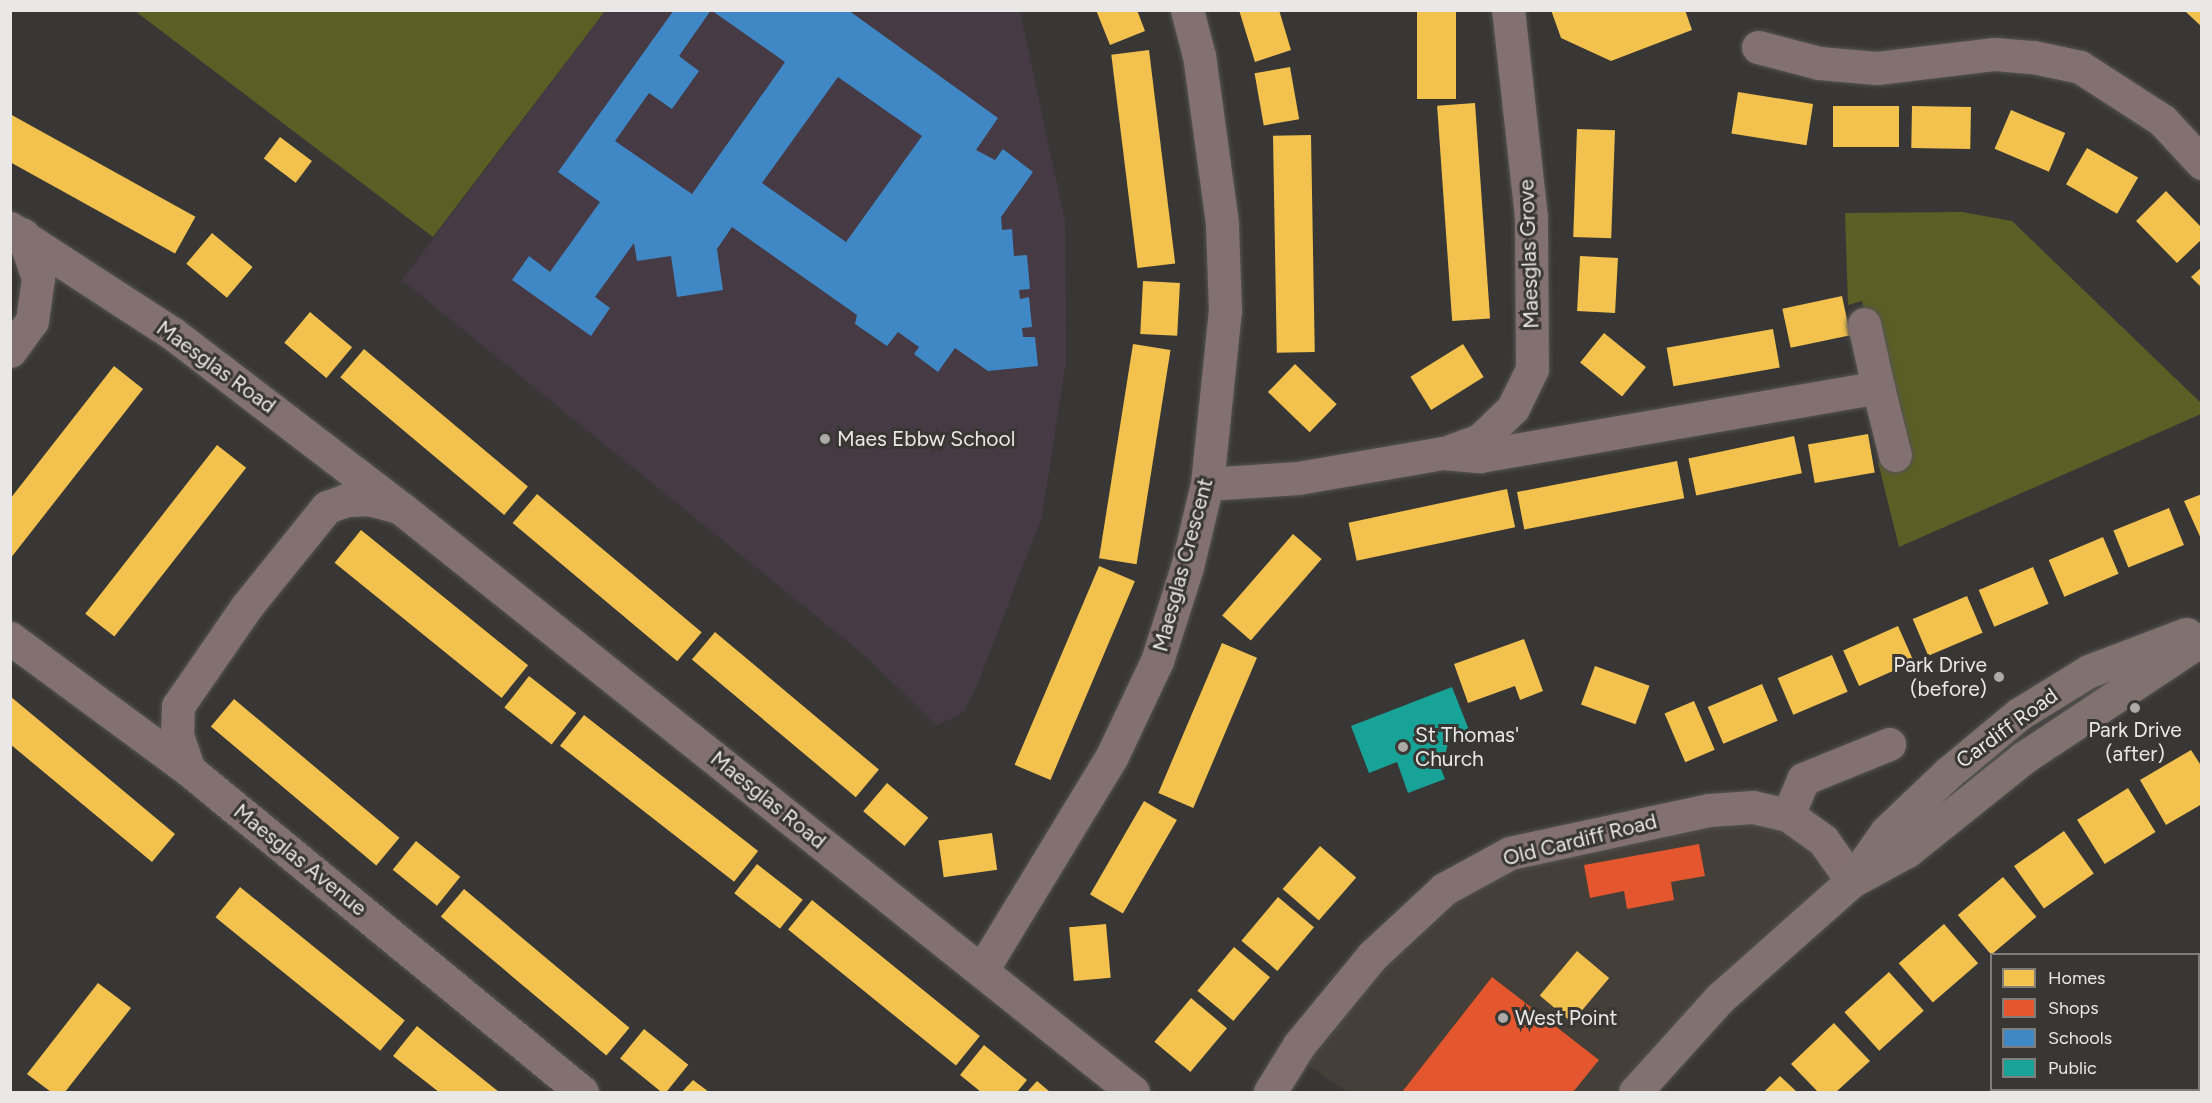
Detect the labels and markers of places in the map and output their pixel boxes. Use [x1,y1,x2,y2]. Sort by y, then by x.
place label: Maes Ebbw School [837,426,1015,452]
marker: Maes Ebbw School [818,432,832,446]
place label: Park Drive (before) [1893,652,1987,702]
marker: Park Drive (before) [1992,670,2006,684]
marker: Park Drive (after) [2128,701,2142,715]
place label: Park Drive (after) [2088,717,2182,767]
place label: St Thomas' Church [1415,722,1519,772]
marker: St Thomas' Church [1396,740,1410,754]
place label: West Point [1515,1005,1617,1031]
marker: West Point [1496,1011,1510,1025]

